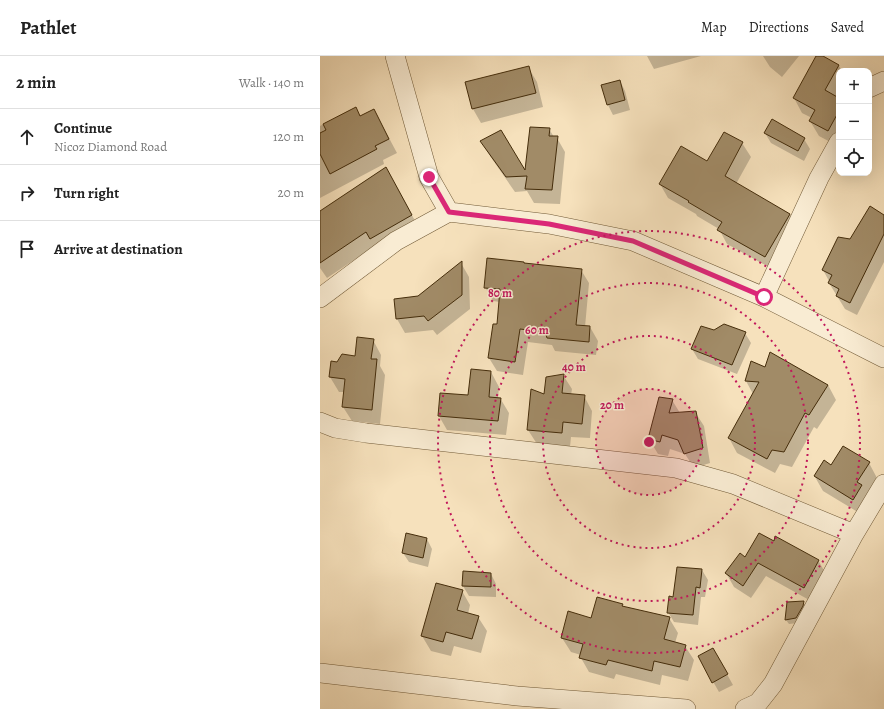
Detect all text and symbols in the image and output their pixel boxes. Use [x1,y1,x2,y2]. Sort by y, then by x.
text: Pathlet [20,15,76,41]
text: Map [701,18,727,37]
text: Directions [749,18,809,37]
text: Saved [831,18,864,37]
map controls [836,68,872,176]
button: + [836,68,872,104]
text: 2 min [16,71,56,94]
text: Walk · 140 m [239,74,304,91]
button: − [836,104,872,140]
text: Continue [54,118,112,138]
icon: ahead [16,126,38,148]
text: 120 m [273,128,304,145]
text: Nicoz Diamond Road [54,138,167,155]
button: locate [836,140,872,176]
route end [420,168,438,186]
icon: right [16,182,38,204]
text: Turn right [54,183,119,203]
text: 20 m [278,184,304,201]
icon: arrive [16,238,38,260]
text: Arrive at destination [54,239,183,259]
text: 80 m [488,285,512,301]
route start [755,288,773,306]
text: 60 m [525,322,549,338]
text: 40 m [562,359,586,375]
text: 20 m [600,397,624,413]
centre of rings [642,435,656,449]

